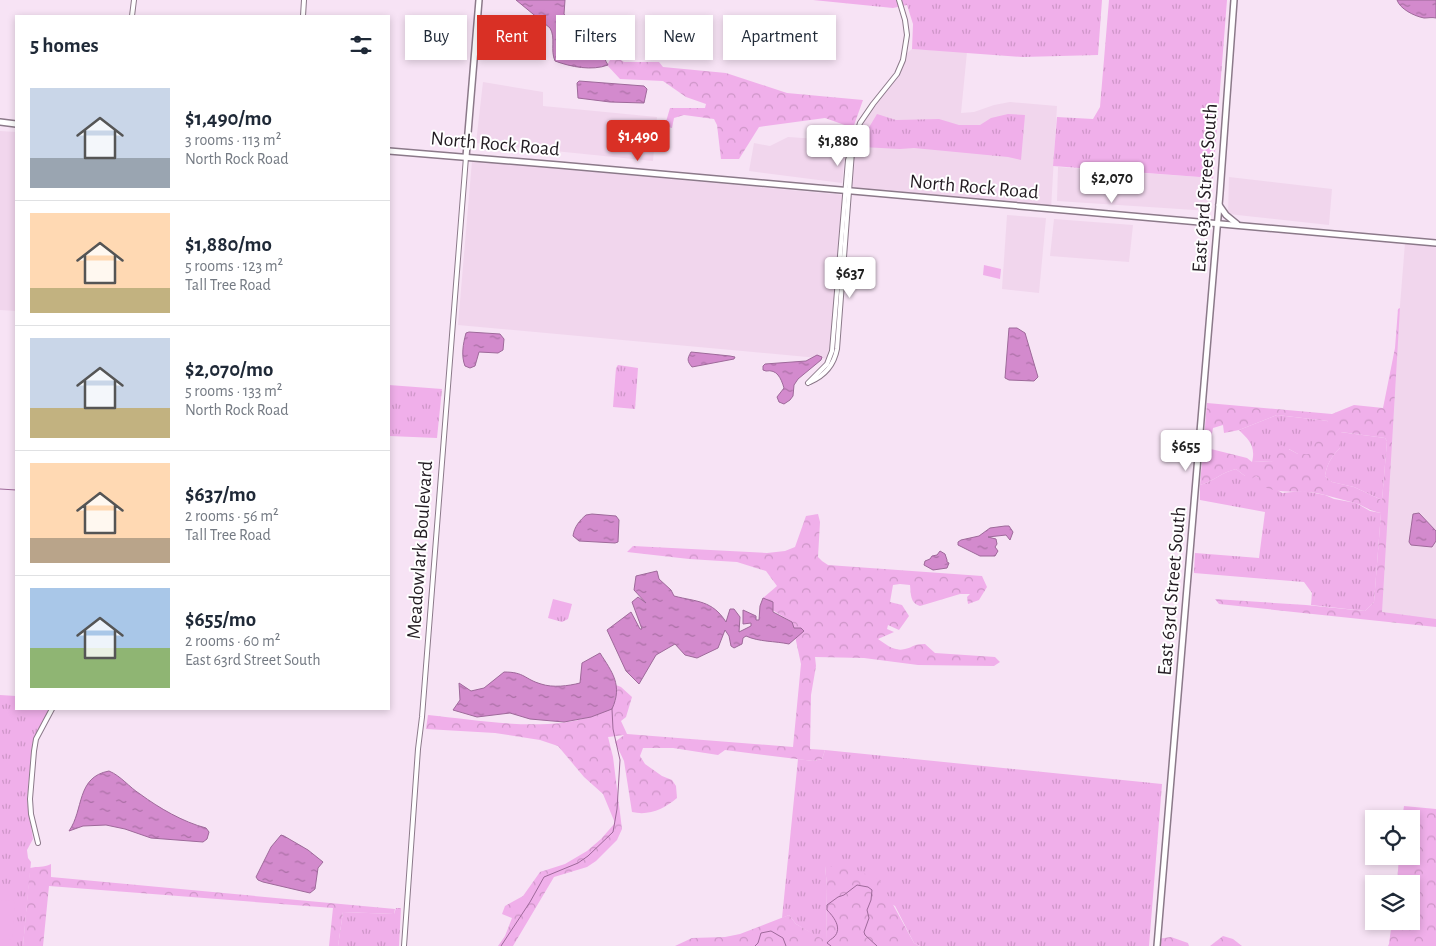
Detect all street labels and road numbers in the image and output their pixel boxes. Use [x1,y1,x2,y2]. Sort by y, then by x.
street label: East 63rd Street South [1189,103,1221,273]
street label: North Rock Road [430,128,560,160]
street label: North Rock Road [909,171,1039,203]
street label: Meadowlark Boulevard [404,460,436,640]
street label: East 63rd Street South [1155,506,1189,676]

